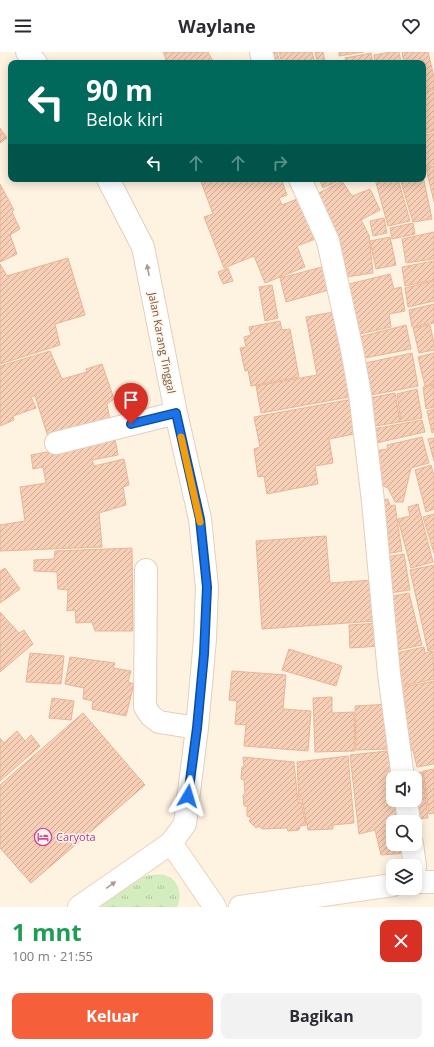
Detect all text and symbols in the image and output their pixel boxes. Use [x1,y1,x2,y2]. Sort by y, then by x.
text: Waylane [178,14,256,38]
icon: menu [12,15,34,37]
icon: heart [400,15,422,37]
text: 90 m [86,71,153,109]
icon: left [20,76,72,128]
text: Belok kiri [86,107,163,131]
icon: left [143,152,165,174]
icon: ahead [185,152,207,174]
icon: ahead [227,152,249,174]
icon: right [269,152,291,174]
one-way arrow [144,264,150,276]
street label: Jalan Karang Tinggal [145,290,180,395]
pin [114,383,148,424]
icon: arrive [120,389,142,411]
map controls [386,771,422,895]
button: sound [386,771,422,807]
position arrow [167,775,209,817]
button: search [386,815,422,851]
hotel icon: Caryota [33,827,53,847]
place label: Caryota [56,829,96,844]
button: layers [386,859,422,895]
one-way arrow [106,881,116,889]
text: 1 mnt [12,915,82,948]
button: close [380,920,422,962]
text: 100 m · 21:55 [12,947,93,965]
button: Keluar [12,993,213,1039]
button: Bagikan [221,993,422,1039]

